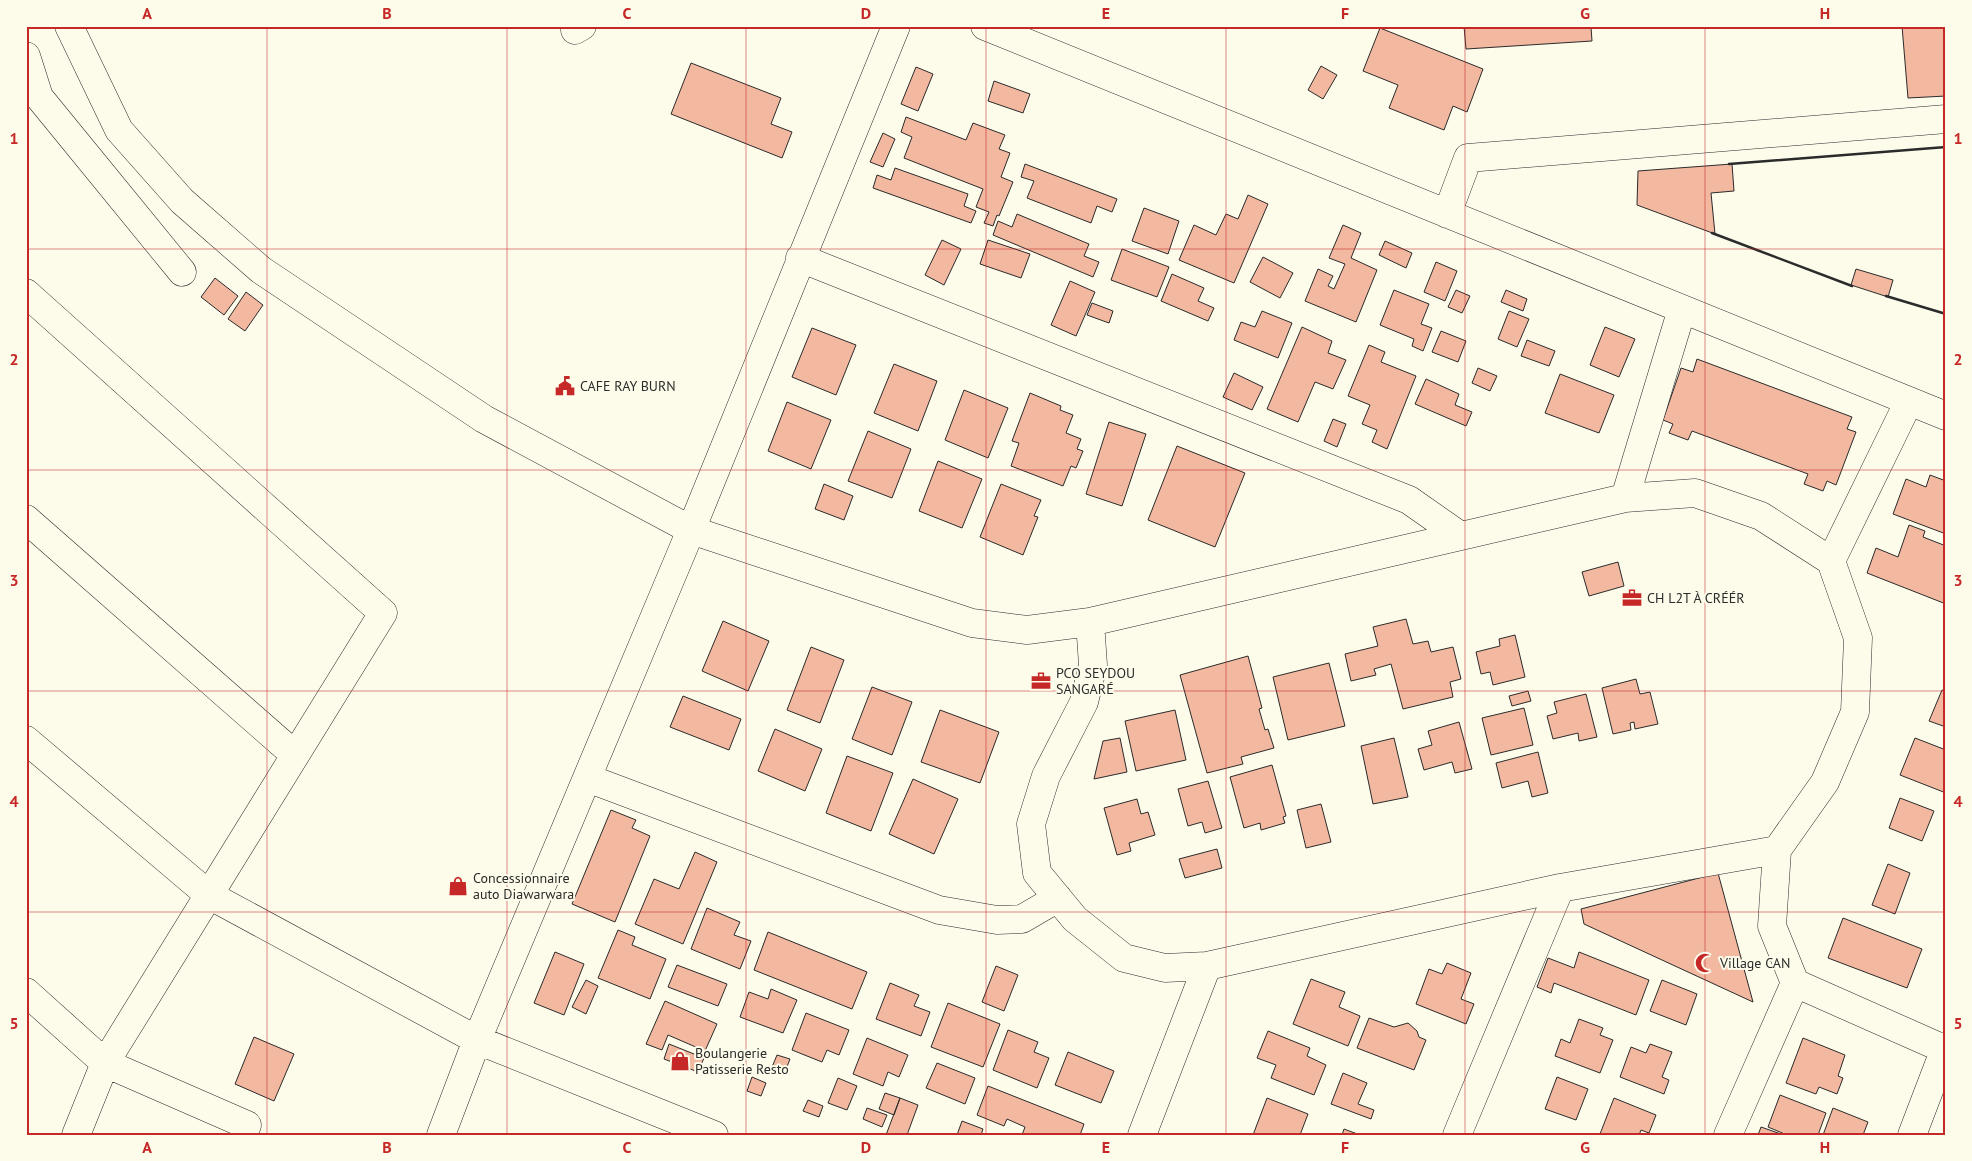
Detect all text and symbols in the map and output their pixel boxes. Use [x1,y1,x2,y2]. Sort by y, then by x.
text: A [142,3,152,23]
text: B [382,3,392,23]
text: C [623,3,632,23]
text: D [861,3,871,23]
text: E [1102,3,1110,23]
text: F [1341,3,1349,23]
text: G [1580,3,1590,23]
text: H [1820,3,1830,23]
text: 1 [9,128,19,148]
text: 1 [1953,128,1963,148]
text: 2 [9,349,19,369]
text: 2 [1953,349,1963,369]
public building icon: CAFE RAY BURN [554,375,576,397]
place label: CAFE RAY BURN [580,377,676,395]
text: 3 [9,570,19,590]
text: 3 [1953,570,1963,590]
office icon: CH L2T À CRÉÉR [1621,587,1643,609]
place label: CH L2T À CRÉÉR [1647,589,1745,607]
place label: PCO SEYDOU SANGARÉ [1056,664,1135,698]
office icon: PCO SEYDOU SANGARÉ [1030,670,1052,692]
text: 4 [9,791,19,811]
text: 4 [1953,791,1963,811]
place label: Concessionnaire auto Diawarwara [473,869,574,903]
shop icon: Concessionnaire auto Diawarwara [447,875,469,897]
mosque icon: Village CAN [1694,952,1716,974]
place label: Village CAN [1719,954,1790,972]
text: 5 [9,1013,19,1033]
text: 5 [1953,1013,1963,1033]
place label: Boulangerie Patisserie Resto [695,1044,789,1078]
shop icon: Boulangerie Patisserie Resto [669,1050,691,1072]
text: A [142,1137,152,1157]
text: B [382,1137,392,1157]
text: C [623,1137,632,1157]
text: D [861,1137,871,1157]
text: E [1102,1137,1110,1157]
text: F [1341,1137,1349,1157]
text: G [1580,1137,1590,1157]
text: H [1820,1137,1830,1157]

